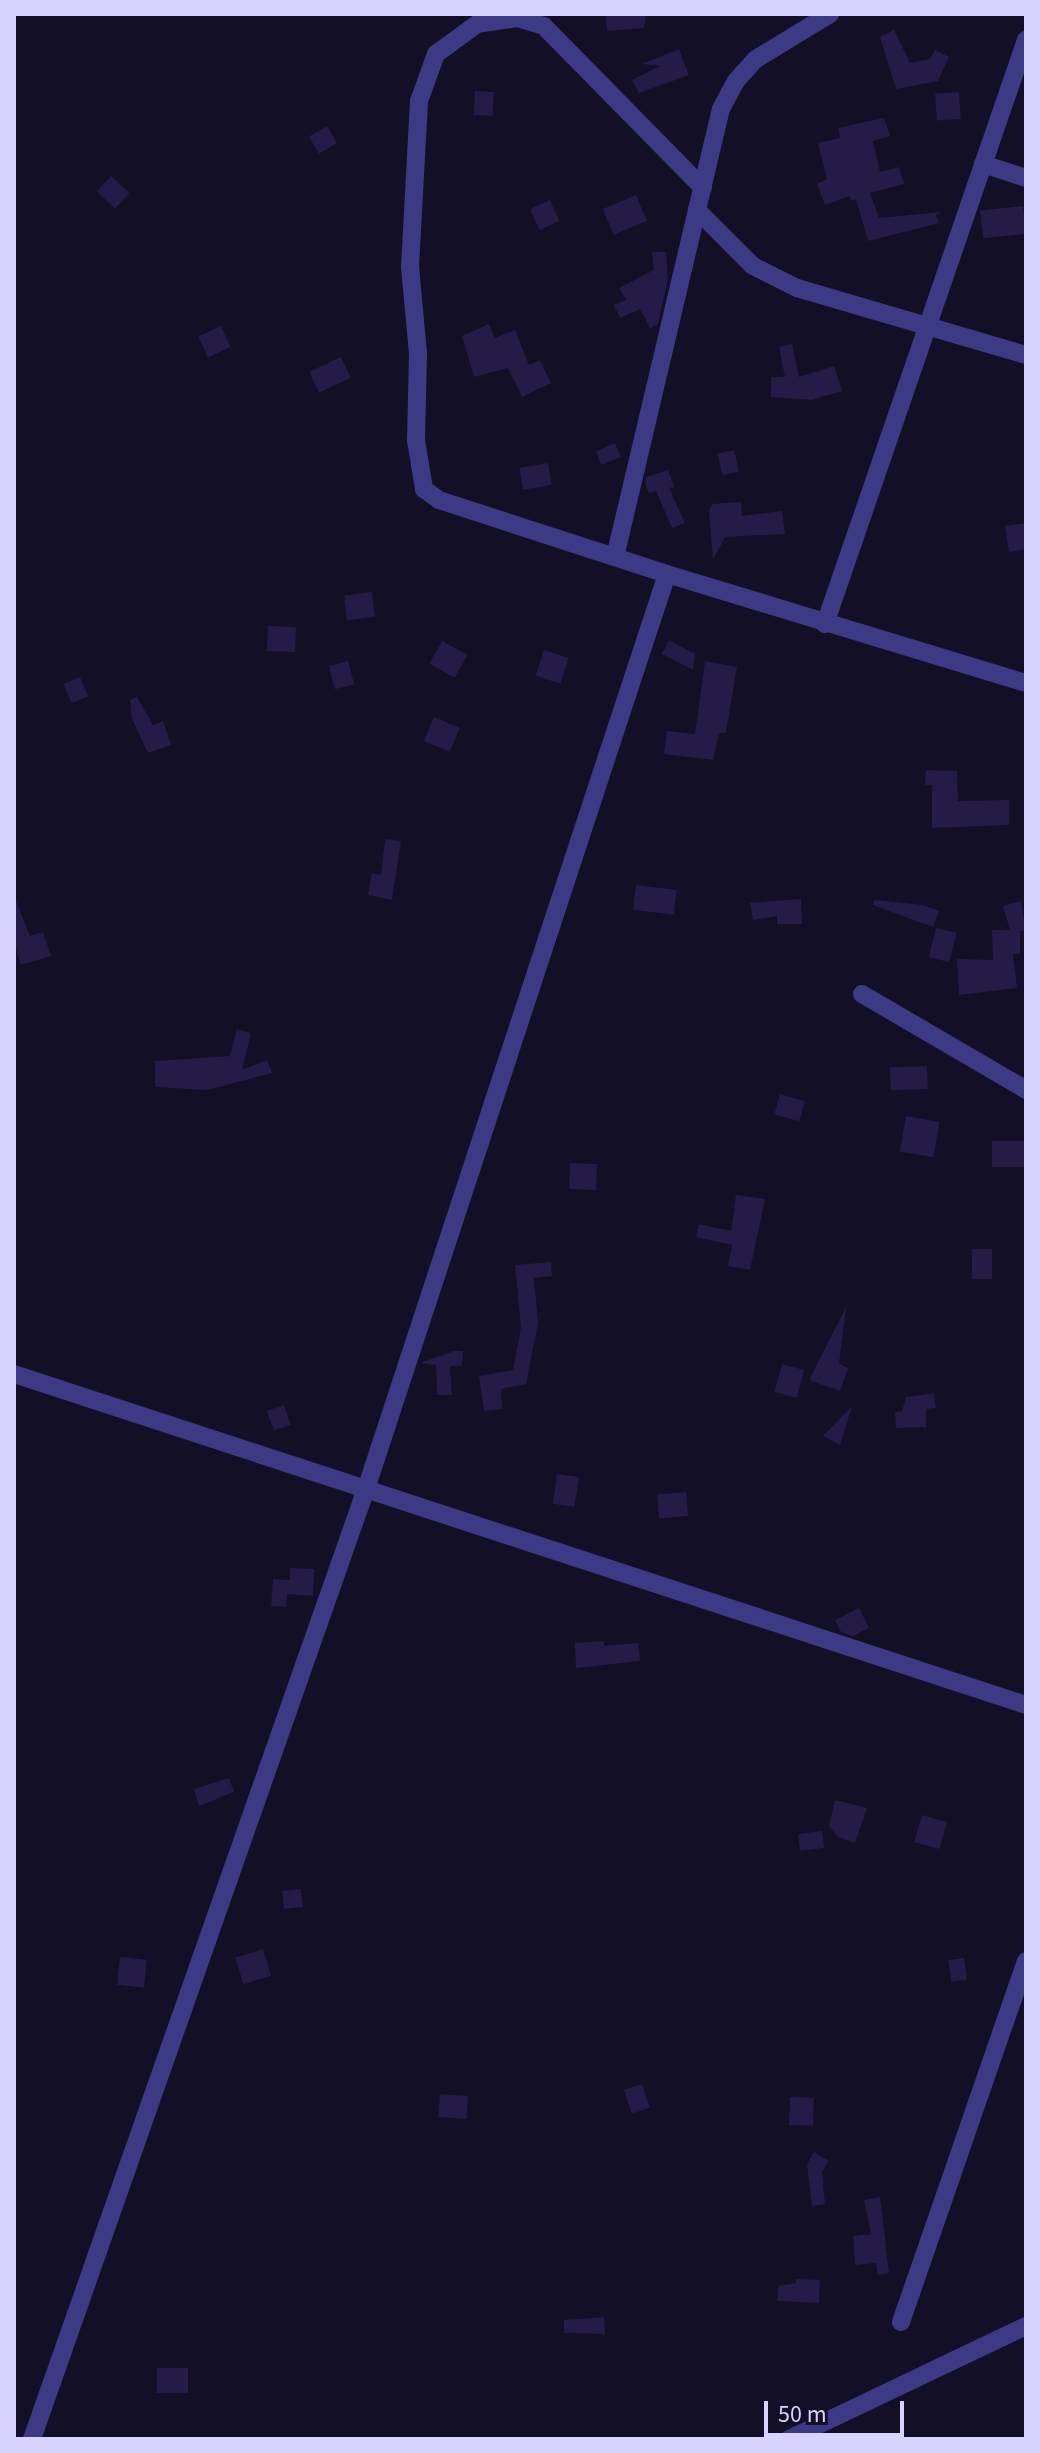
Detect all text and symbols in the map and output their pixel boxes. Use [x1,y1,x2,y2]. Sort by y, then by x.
scale bar [768,2385,908,2435]
text: 50 m [778,2397,827,2432]

